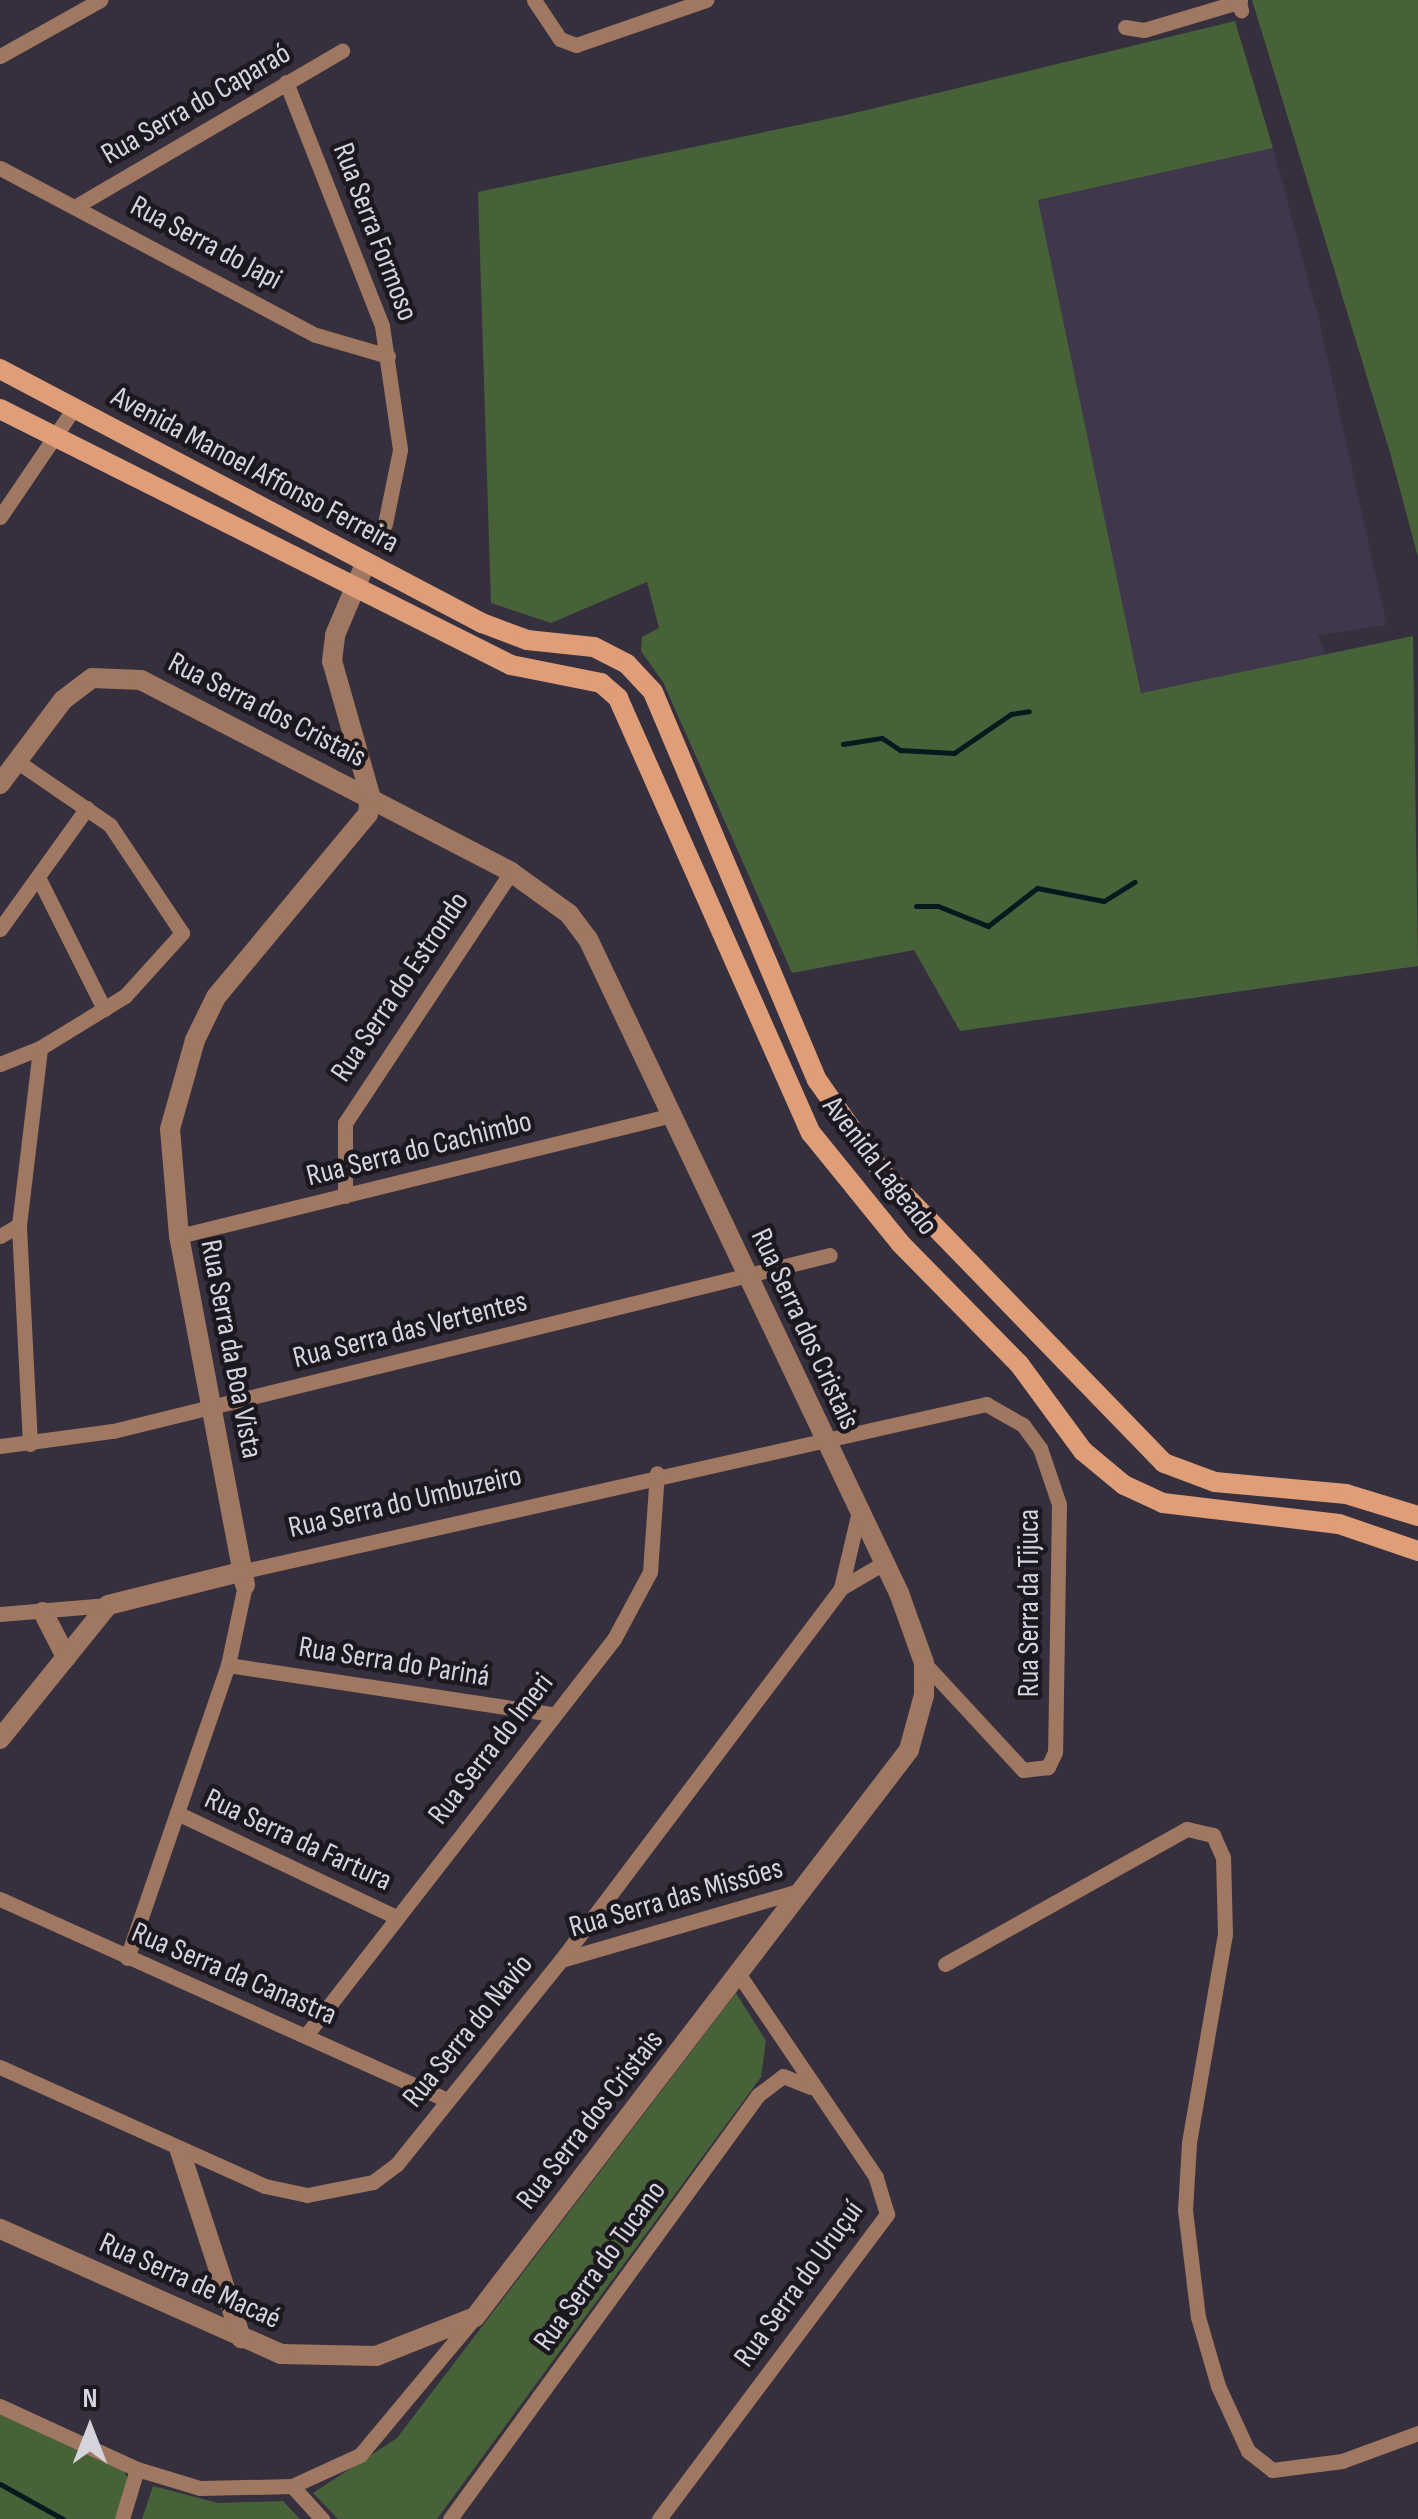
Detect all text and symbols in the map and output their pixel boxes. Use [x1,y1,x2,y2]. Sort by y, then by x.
street label: Rua Serra do Caparaó [95,35,297,173]
street label: Rua Serra Formoso [325,138,425,326]
street label: Rua Serra do Japi [124,188,288,298]
street label: Avenida Manoel Affonso Ferreira [105,379,405,561]
street label: Rua Serra dos Cristais [162,645,372,775]
street label: Rua Serra do Estrondo [323,885,477,1089]
street label: Avenida Lageado [815,1089,945,1243]
street label: Rua Serra do Cachimbo [303,1104,535,1194]
street label: Rua Serra dos Cristais [743,1223,867,1435]
street label: Rua Serra da Boa Vista [192,1237,270,1461]
street label: Rua Serra das Vertentes [289,1284,531,1376]
street label: Rua Serra do Umbuzeiro [285,1458,525,1546]
street label: Rua Serra da Tijuca [1011,1509,1047,1697]
street label: Rua Serra do Pariná [296,1629,492,1695]
street label: Rua Serra do Imeri [421,1666,561,1832]
street label: Rua Serra da Fartura [199,1781,397,1899]
street label: Rua Serra das Missões [565,1850,787,1946]
street label: Rua Serra da Canastra [126,1915,342,2033]
street label: Rua Serra do Navio [395,1947,541,2115]
street label: Rua Serra dos Cristais [509,2023,671,2217]
street label: Rua Serra do Tucano [526,2174,674,2358]
street label: Rua Serra do Uruçuí [727,2194,871,2374]
street label: Rua Serra de Macaé [94,2225,286,2337]
north arrow [40,2379,140,2479]
text: N [83,2382,97,2415]

